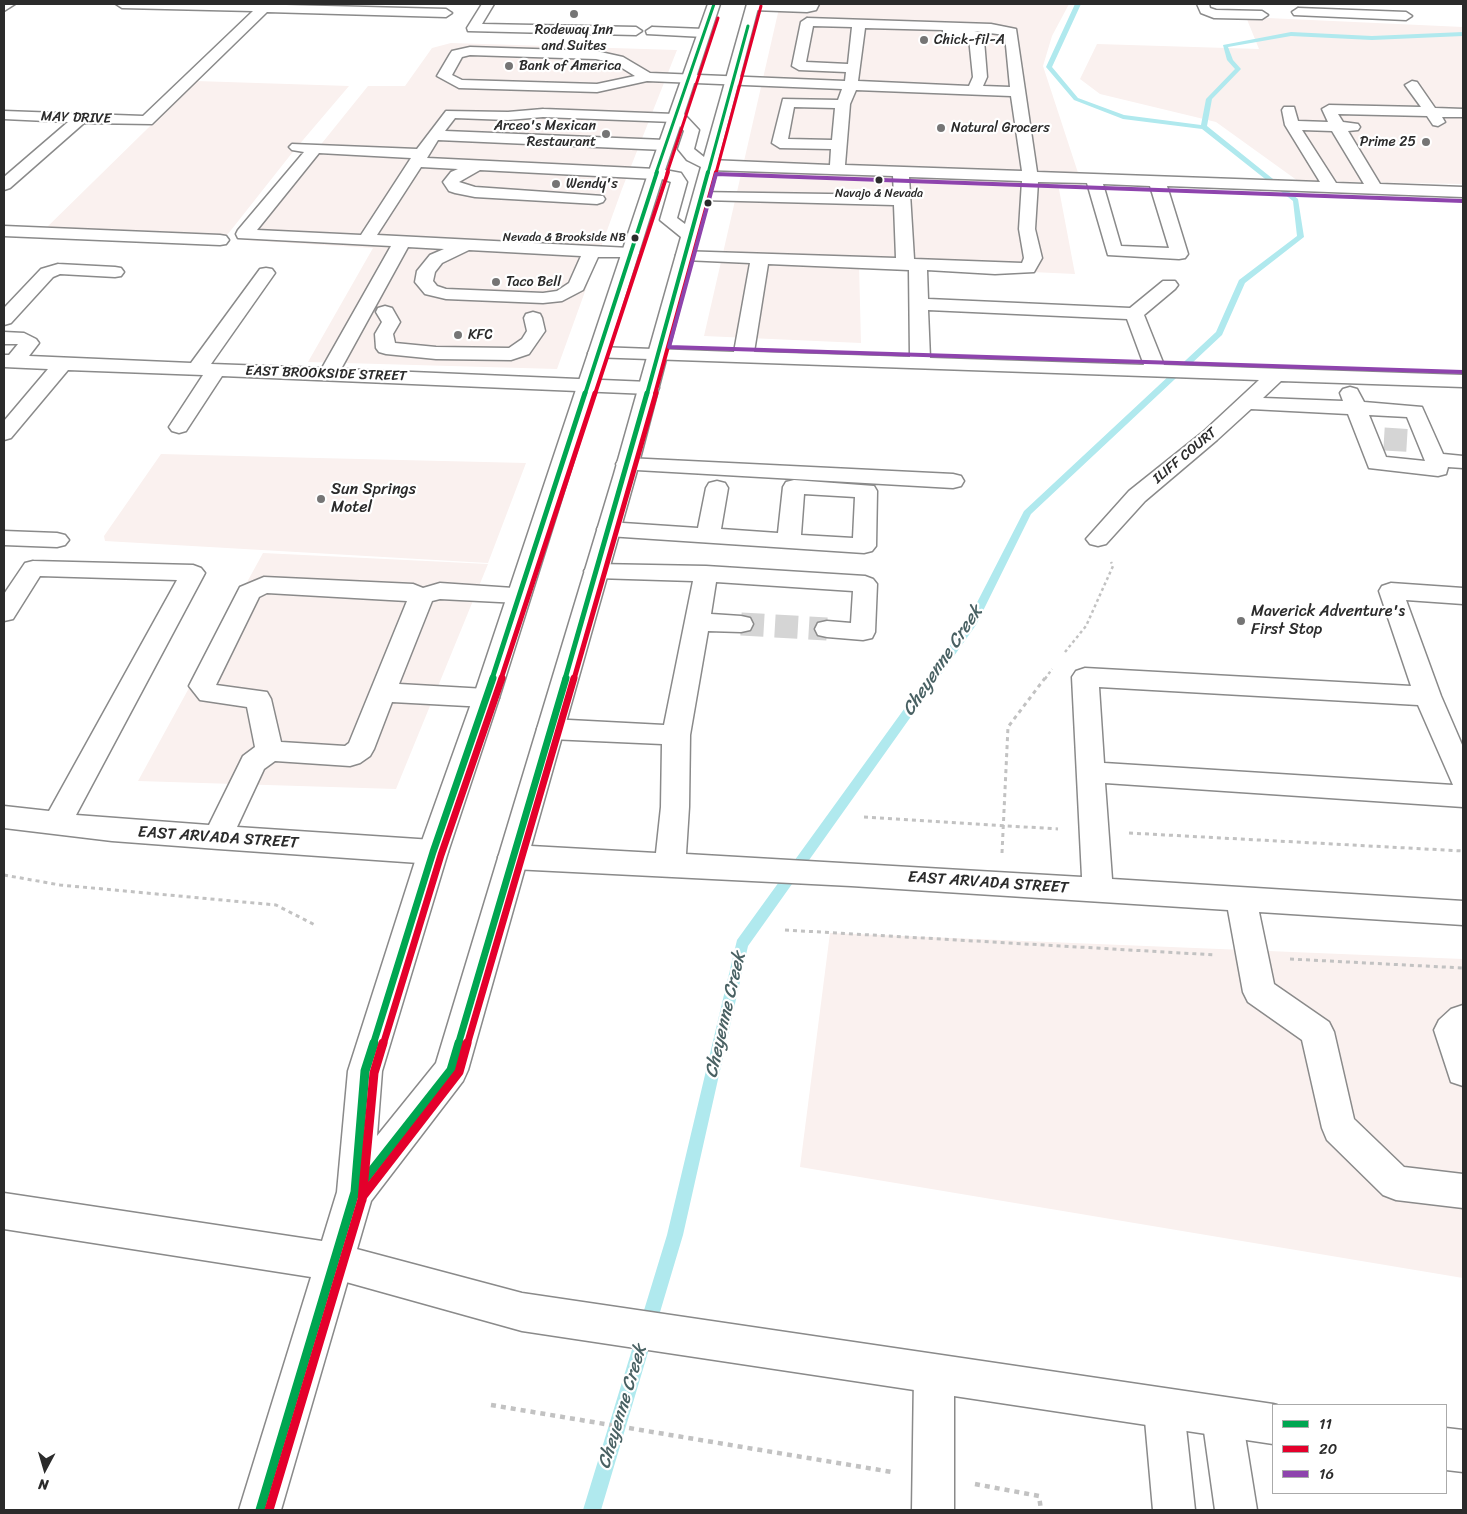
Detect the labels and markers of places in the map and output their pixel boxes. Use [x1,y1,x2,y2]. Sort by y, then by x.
marker: Rodeway Inn and Suites [568,8,580,20]
place label: Rodeway Inn and Suites [535,22,613,54]
place label: Chick-fil-A [934,32,1005,48]
marker: Chick-fil-A [918,34,930,46]
place label: Bank of America [519,58,621,74]
marker: Bank of America [503,60,515,72]
place label: Arceo's Mexican Restaurant [494,118,596,150]
place label: Natural Grocers [951,120,1050,136]
marker: Natural Grocers [935,122,947,134]
marker: Arceo's Mexican Restaurant [600,128,612,140]
place label: Prime 25 [1360,134,1416,150]
marker: Prime 25 [1420,136,1432,148]
marker: Navajo & Nevada [874,175,884,185]
place label: Wendy's [566,176,618,192]
marker: Wendy's [550,178,562,190]
place label: Navajo & Nevada [835,187,923,201]
unlabelled marker [703,198,713,208]
place label: Nevada & Brookside NB [503,231,626,245]
marker: Nevada & Brookside NB [630,233,640,243]
place label: Taco Bell [506,274,561,290]
marker: Taco Bell [490,276,502,288]
place label: KFC [468,327,493,343]
marker: KFC [452,329,464,341]
place label: Sun Springs Motel [331,480,416,518]
marker: Sun Springs Motel [315,493,327,505]
place label: Maverick Adventure's First Stop [1251,602,1405,640]
marker: Maverick Adventure's First Stop [1235,615,1247,627]

